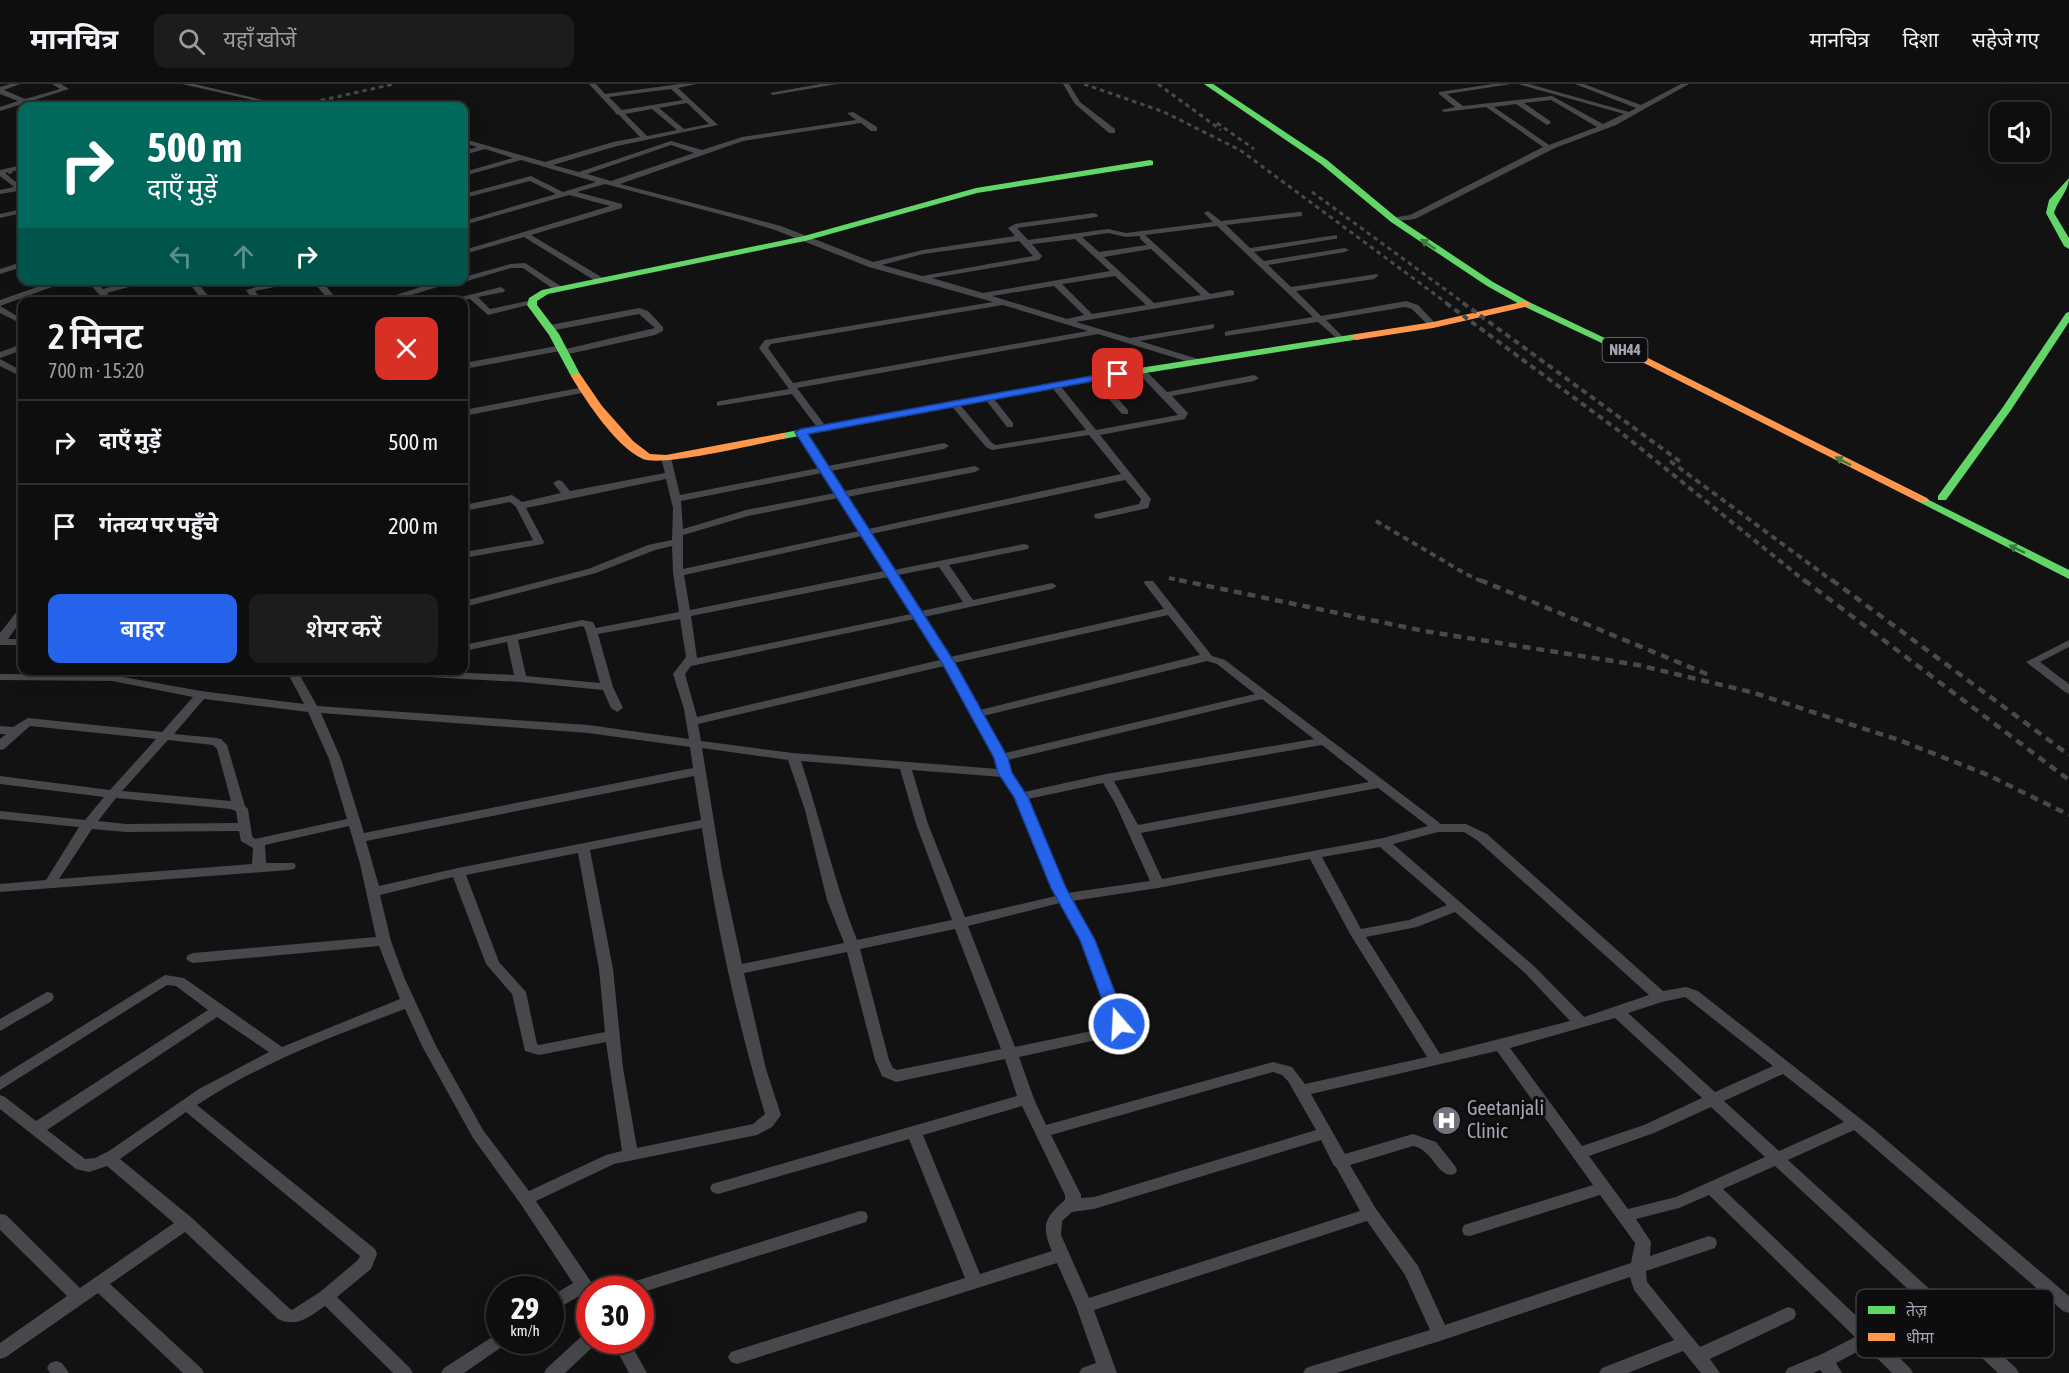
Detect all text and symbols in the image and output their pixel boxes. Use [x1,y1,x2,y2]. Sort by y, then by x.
search box [154,14,574,68]
text: मानचित्र [30,23,118,55]
icon: search [175,25,208,58]
text: यहाँ खोजें [223,26,296,52]
text: मानचित्र [1809,27,1869,51]
text: दिशा [1902,27,1939,51]
text: सहेजे गए [1972,27,2039,51]
map controls [1990,102,2050,162]
button: sound [1990,102,2050,162]
text: 500 m [147,123,242,171]
icon: right [48,126,126,204]
text: दाएँ मुड़ें [147,173,218,204]
one-way arrow [1421,238,1437,250]
icon: left [164,240,197,273]
icon: ahead [227,240,260,273]
icon: right [290,240,323,273]
text: 2 मिनट [48,315,143,357]
button: close [375,317,438,380]
road number: NH44 [1602,338,1648,362]
pin [1092,348,1143,399]
icon: arrive [1101,357,1134,390]
text: 700 m · 15:20 [48,359,144,382]
icon: right [48,426,81,459]
text: दाएँ मुड़ें [99,427,161,453]
text: 500 m [388,429,438,455]
one-way arrow [1834,456,1851,466]
icon: arrive [48,510,81,543]
text: गंतव्य पर पहुँचे [99,511,218,537]
text: 200 m [388,513,438,539]
one-way arrow [2008,544,2025,554]
button: बाहर [48,594,237,663]
button: शेयर करें [249,594,438,663]
position arrow [1087,992,1151,1056]
place label: Geetanjali Clinic [1467,1096,1544,1142]
hospital icon: Geetanjali Clinic [1430,1104,1462,1136]
speed limit sign: 30 [576,1276,654,1354]
legend [1856,1289,2054,1358]
text: 29 [511,1291,539,1325]
text: तेज़ [1906,1301,1928,1319]
text: km/h [510,1322,540,1339]
text: धीमा [1906,1328,1935,1346]

